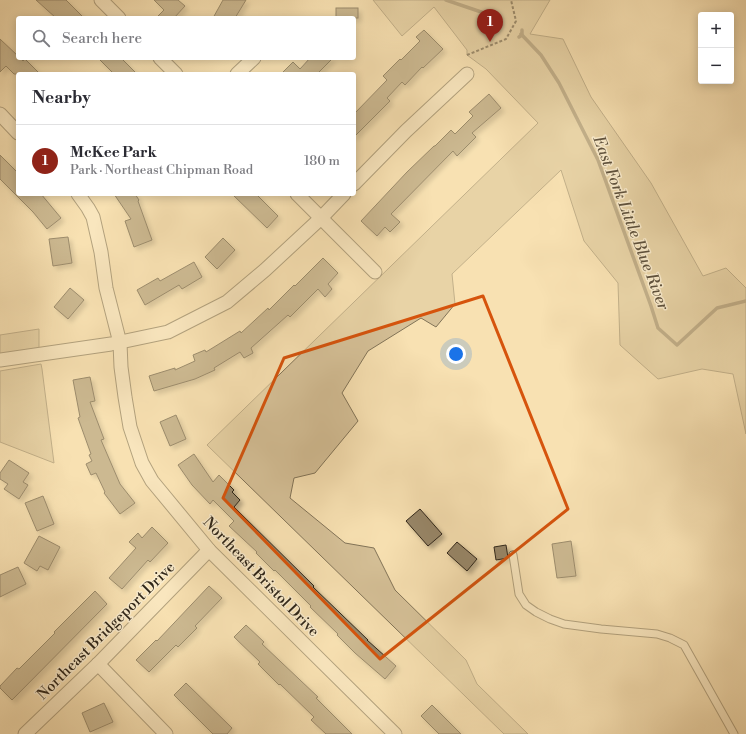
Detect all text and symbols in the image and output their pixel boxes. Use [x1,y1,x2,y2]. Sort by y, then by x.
pin: 1 [477,9,503,42]
map controls [698,12,734,84]
button: + [698,12,734,48]
search box [16,16,356,60]
icon: search [30,27,52,49]
text: Search here [62,29,142,48]
button: − [698,48,734,84]
text: Nearby [32,87,91,109]
water label: East Fork Little Blue River [588,132,674,314]
text: McKee Park [70,143,157,162]
text: 1 [42,153,48,169]
text: 180 m [304,153,340,169]
text: Park · Northeast Chipman Road [70,162,253,178]
your location [446,344,466,364]
street label: Northeast Bristol Drive [199,513,323,641]
street label: Northeast Bridgeport Drive [33,558,179,704]

